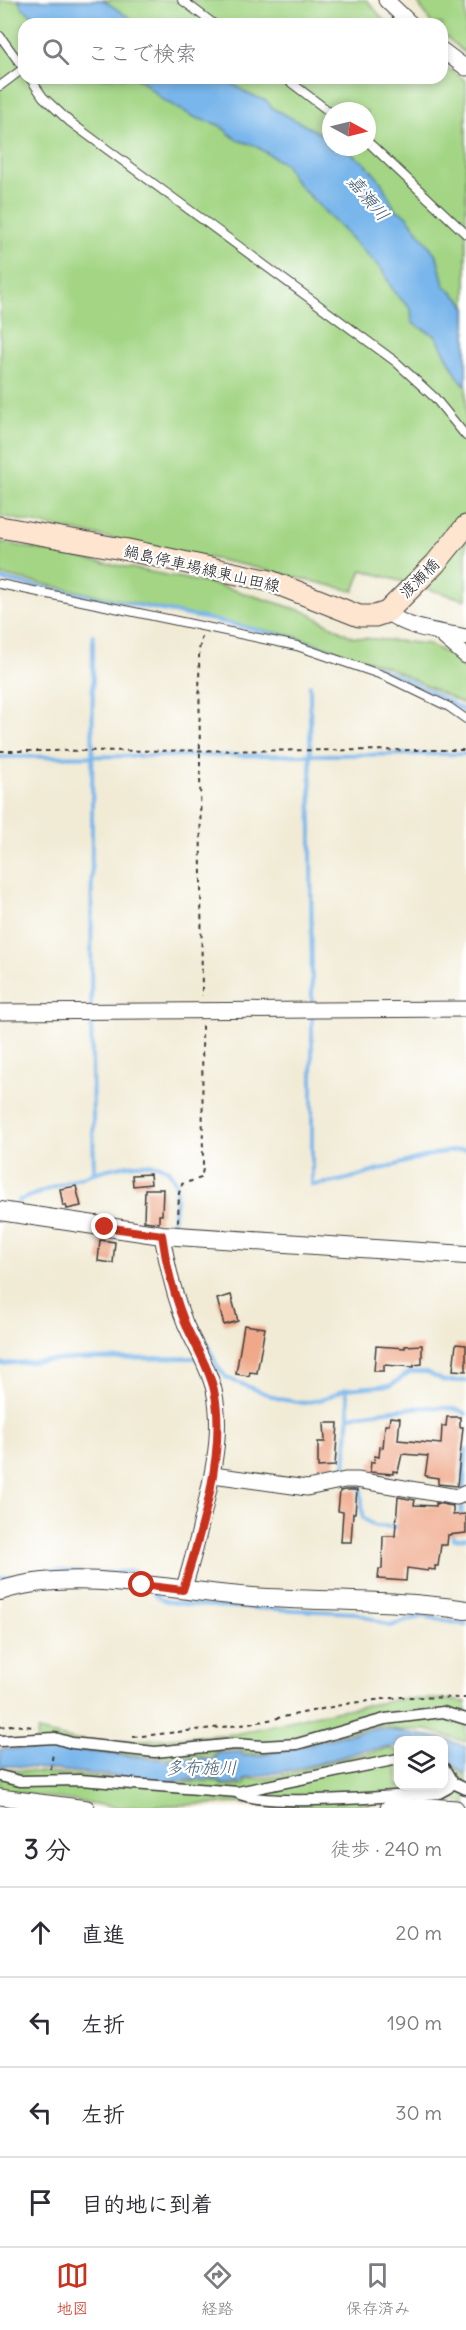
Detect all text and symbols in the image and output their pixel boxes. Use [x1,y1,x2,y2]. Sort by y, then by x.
search box [18,18,448,84]
icon: search [39,35,72,68]
text: ここで検索 [87,39,197,67]
north arrow [322,102,376,156]
water label: 嘉瀬川 [342,170,395,226]
street label: 鍋島停車場線東山田線 [122,540,282,596]
street label: 渡瀬橋 [395,554,443,602]
route end [91,1213,117,1239]
route start [128,1571,154,1597]
map controls [394,1736,448,1790]
button: layers [394,1736,448,1790]
water label: 多布施川 [165,1756,237,1779]
text: 3 分 [24,1833,71,1866]
text: 徒歩 · 240 m [330,1836,442,1861]
icon: ahead [24,1916,57,1949]
text: 直進 [81,1920,125,1948]
text: 20 m [396,1920,442,1945]
icon: left [24,2006,57,2039]
text: 左折 [81,2010,125,2038]
text: 190 m [387,2010,442,2035]
icon: left [24,2096,57,2129]
text: 左折 [81,2100,125,2128]
text: 30 m [395,2100,442,2125]
icon: arrive [24,2186,57,2219]
text: 目的地に到着 [81,2190,213,2218]
tab: 地図 [56,2259,89,2319]
tab: 経路 [201,2259,234,2319]
tab: 保存済み [346,2259,410,2319]

